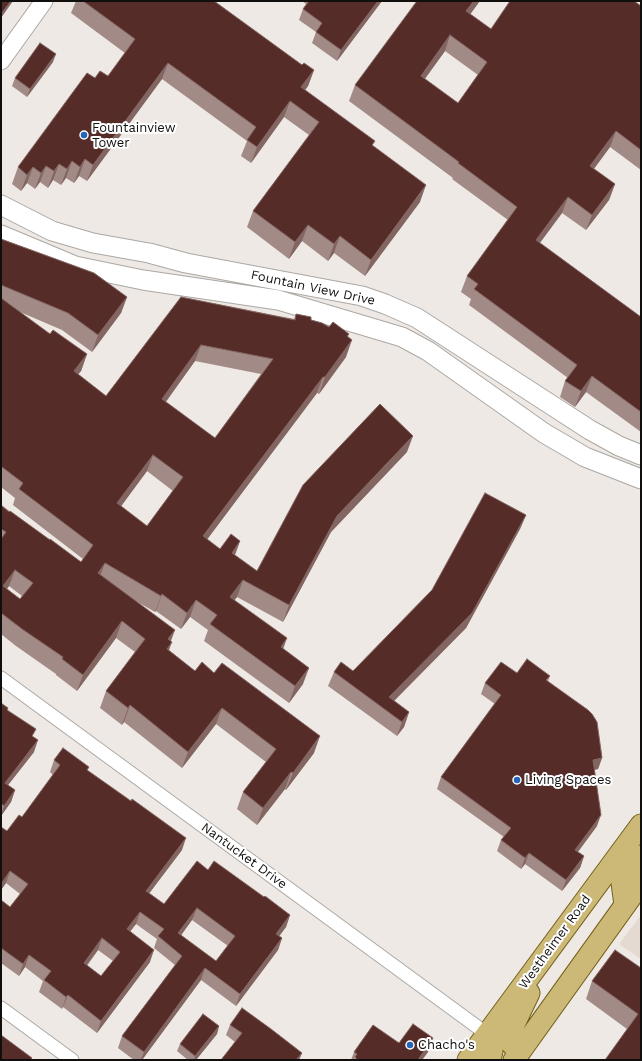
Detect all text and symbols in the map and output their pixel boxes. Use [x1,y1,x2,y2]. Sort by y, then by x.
place label: Fountainview Tower [92,120,176,151]
marker: Fountainview Tower [79,130,89,140]
street label: Fountain View Drive [249,267,377,309]
place label: Living Spaces [525,772,611,788]
marker: Living Spaces [512,775,522,785]
street label: Nantucket Drive [198,820,290,892]
street label: Westheimer Road [516,892,594,992]
place label: Chacho's [418,1037,475,1053]
marker: Chacho's [405,1040,415,1050]

